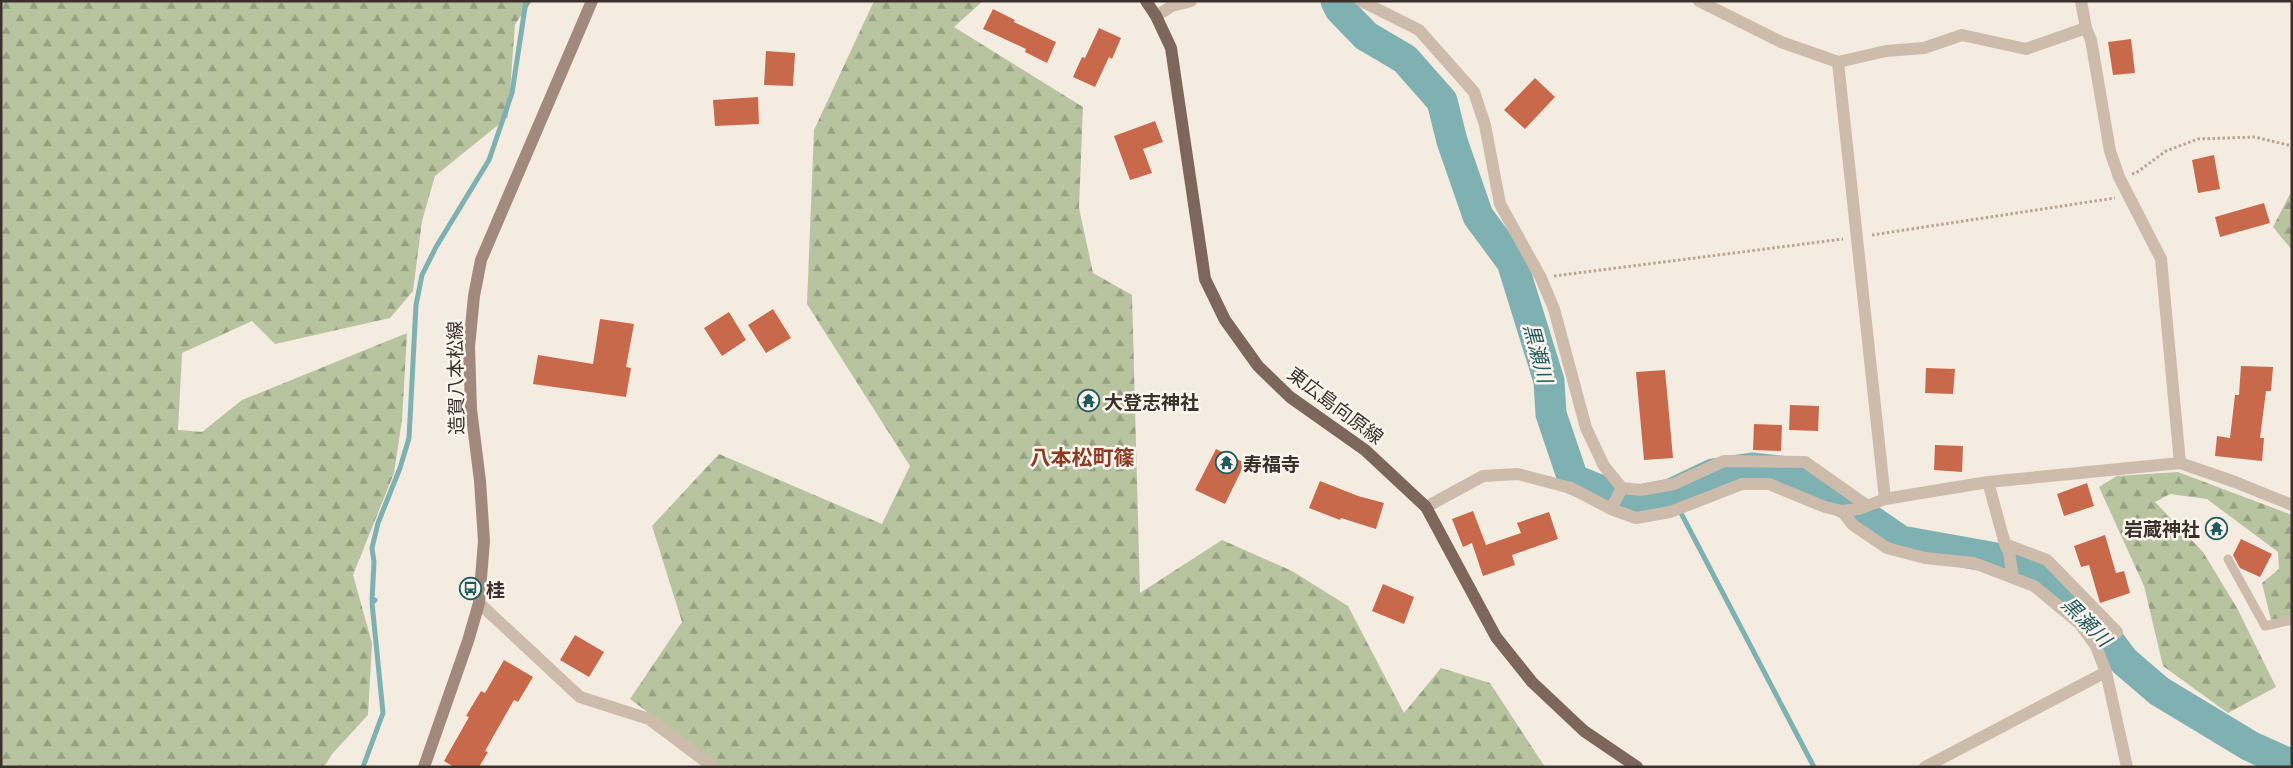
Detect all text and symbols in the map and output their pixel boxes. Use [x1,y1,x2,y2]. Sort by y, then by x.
street label: 造賀八本松線 [443,321,467,435]
water label: 黒瀬川 [1520,321,1559,387]
street label: 東広島向原線 [1284,362,1388,448]
temple icon: 大登志神社 [1076,389,1100,413]
place label: 大登志神社 [1104,390,1199,413]
district label: 八本松町篠 [1030,444,1135,469]
temple icon: 寿福寺 [1215,451,1239,475]
place label: 寿福寺 [1243,452,1300,475]
temple icon: 岩蔵神社 [2204,516,2228,540]
place label: 岩蔵神社 [2124,517,2200,540]
bus stop icon: 桂 [458,577,482,601]
place label: 桂 [486,578,505,601]
water label: 黒瀬川 [2057,591,2118,652]

